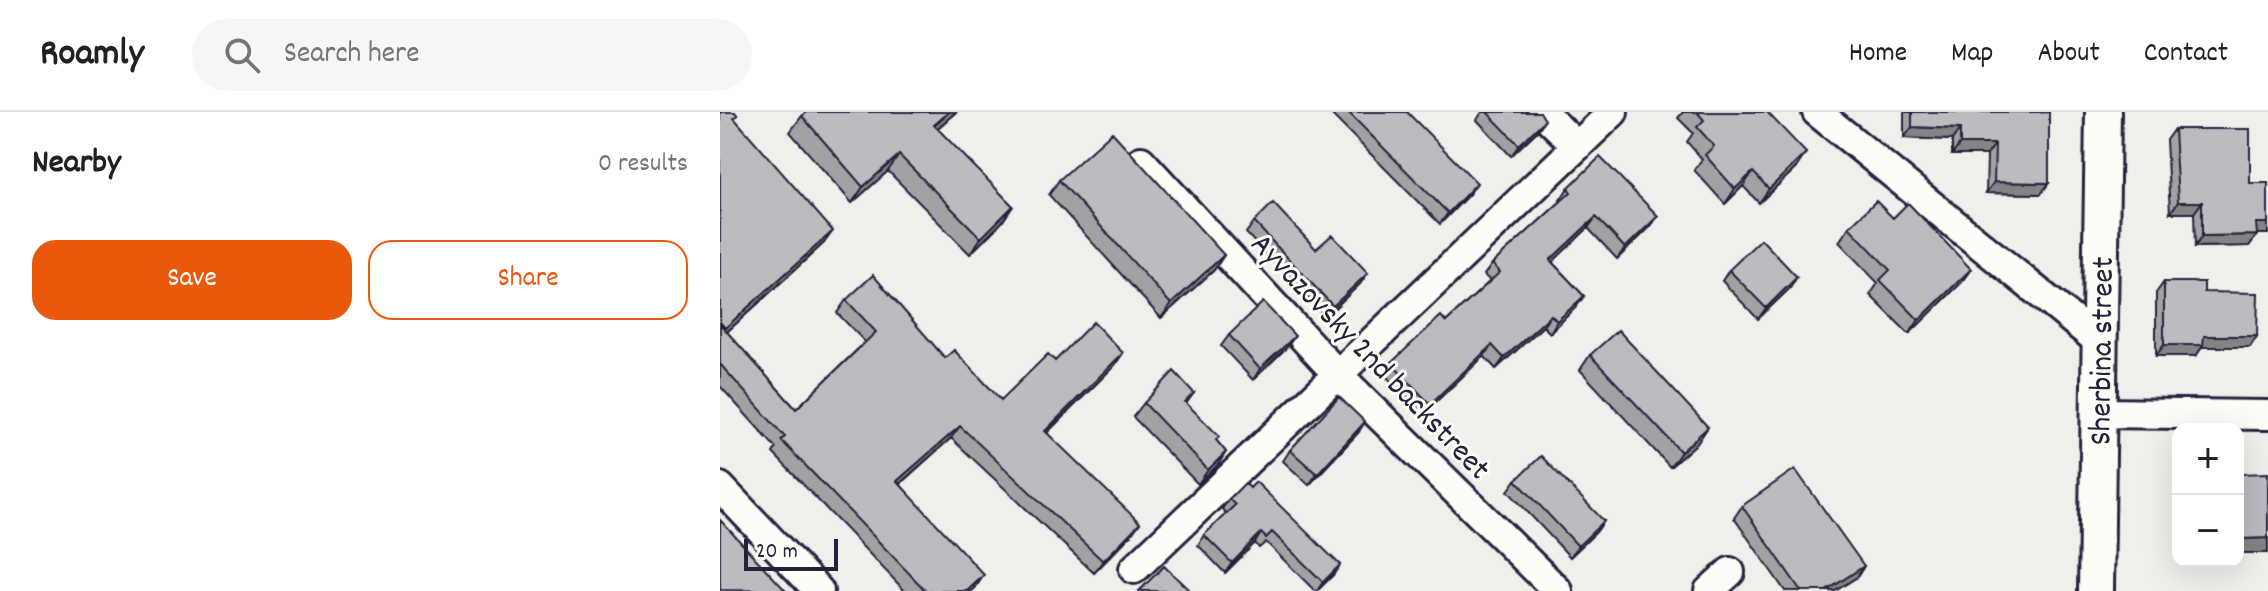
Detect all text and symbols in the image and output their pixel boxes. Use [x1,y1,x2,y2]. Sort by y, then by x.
search box [192,19,752,91]
text: Roamly [40,28,144,83]
icon: search [220,33,264,77]
text: Search here [284,34,419,77]
text: Home [1849,35,1907,75]
text: Map [1951,35,1993,75]
text: About [2037,35,2100,75]
text: Contact [2144,35,2228,75]
text: Nearby [32,140,121,189]
text: 0 results [598,146,688,183]
street label: Ayvazovsky 2nd backstreet [1238,224,1499,493]
button: Save [32,240,352,320]
button: Share [368,240,688,320]
street label: Sherbina street [2080,256,2129,446]
map controls [2172,423,2244,567]
button: + [2172,423,2244,495]
button: − [2172,495,2244,567]
scale bar [744,535,838,571]
text: 20 m [756,537,798,568]

